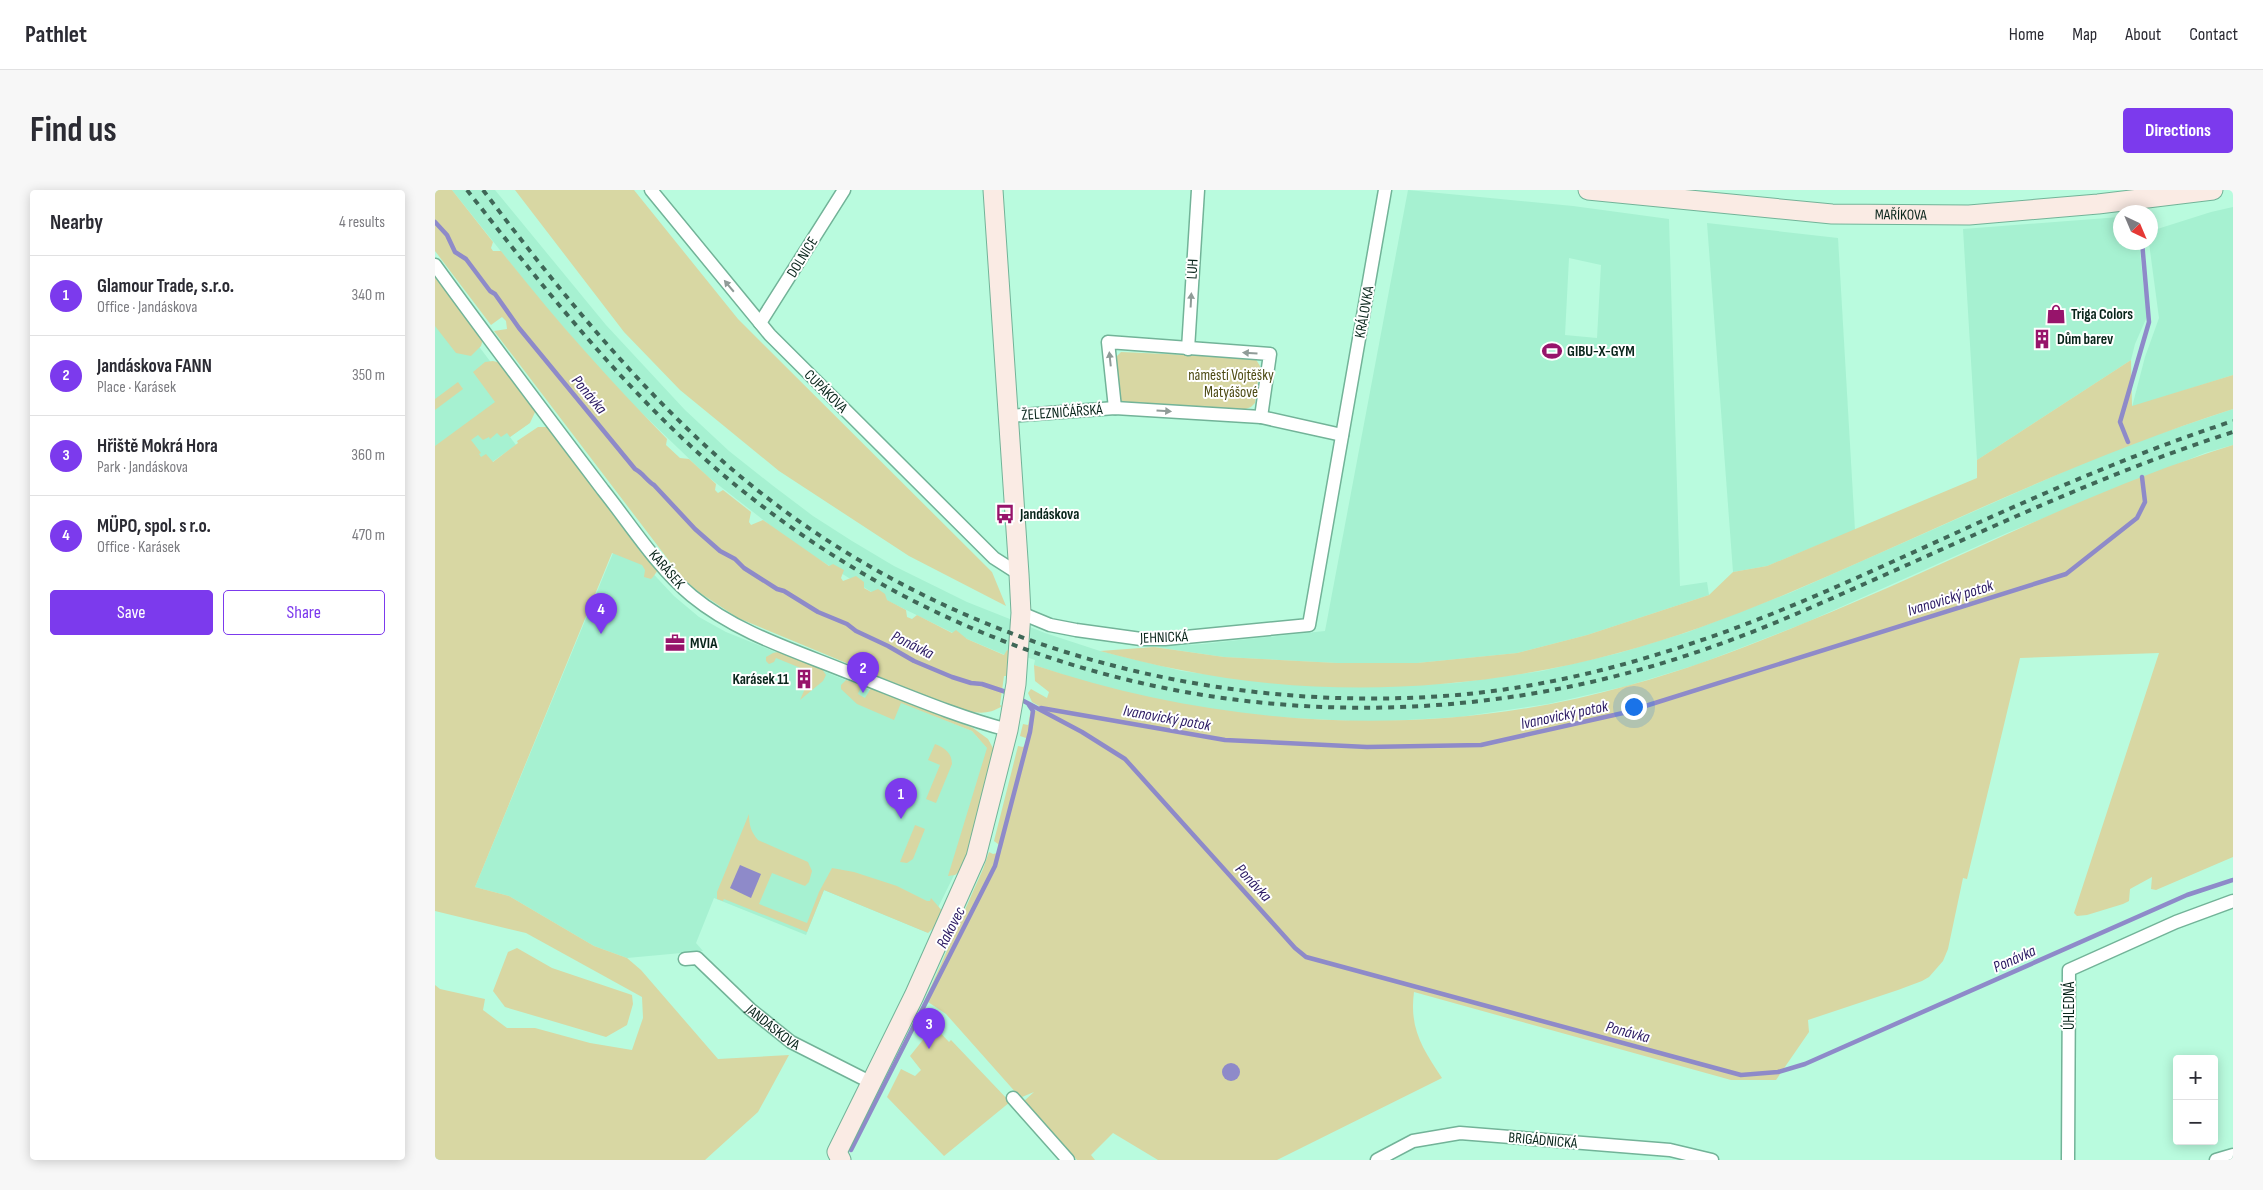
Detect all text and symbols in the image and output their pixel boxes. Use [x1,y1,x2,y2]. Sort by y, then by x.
text: Pathlet [25,20,87,49]
text: Home [2009,24,2044,45]
text: Map [2072,24,2097,45]
text: About [2125,24,2161,45]
text: Contact [2189,24,2238,45]
button: Directions [2123,108,2233,153]
text: Find us [30,109,117,152]
street label: MAŘÍKOVA [1875,205,1927,225]
north arrow [2113,205,2158,250]
text: Nearby [50,210,103,235]
text: 4 results [339,213,385,232]
street label: DOLNICE [783,233,822,281]
street label: LUH [1182,258,1203,280]
text: Glamour Trade, s.r.o. [97,275,234,298]
one-way arrow [723,280,735,292]
street label: KRÁLOVKA [1351,284,1379,340]
text: 1 [63,286,69,305]
text: 340 m [352,286,385,305]
one-way arrow [1187,292,1195,308]
text: Office · Jandáskova [97,298,197,317]
shop icon: Triga Colors [2045,303,2067,325]
place label: Triga Colors [2071,305,2133,324]
building icon: Dům barev [2031,328,2053,350]
place label: Dům barev [2057,330,2114,349]
sports icon: GIBU-X-GYM [1541,340,1563,362]
place label: GIBU-X-GYM [1567,342,1635,361]
one-way arrow [1241,349,1257,357]
one-way arrow [1106,351,1114,367]
text: Jandáskova FANN [97,355,212,378]
text: 2 [62,366,70,385]
text: 350 m [352,366,385,385]
street label: CUPÁKOVA [800,366,852,417]
park label: náměstí Vojtěšky Matyášové [1188,366,1274,402]
water label: Ponávka [567,372,611,419]
text: Place · Karásek [97,378,176,397]
street label: ŽELEZNIČÁŘSKÁ [1021,400,1104,425]
one-way arrow [1156,407,1172,415]
text: Hřiště Mokrá Hora [97,435,218,458]
text: 3 [62,446,70,465]
text: 360 m [351,446,385,465]
text: Park · Jandáskova [97,458,188,477]
bus stop icon: Jandáskova [994,503,1016,525]
place label: Jandáskova [1019,505,1079,524]
text: MÜPO, spol. s r.o. [97,515,211,538]
text: 4 [62,526,70,545]
text: 470 m [352,526,385,545]
text: Office · Karásek [97,538,180,557]
street label: KARÁSEK [644,546,689,593]
water label: Ivanovický potok [1905,576,1997,620]
button: Save [50,590,213,635]
button: Share [223,590,385,635]
pin: 4 [585,593,617,634]
water label: Ponávka [888,627,937,664]
street label: JEHNICKÁ [1139,627,1189,648]
office icon: MVIA [664,632,686,654]
place label: MVIA [690,634,718,653]
pin: 2 [847,652,879,693]
building icon: Karásek 11 [793,668,815,690]
place label: Karásek 11 [732,670,789,689]
your location [1621,694,1647,720]
water label: Ivanovický potok [1519,697,1611,734]
water label: Ivanovický potok [1122,701,1213,736]
pin: 1 [885,778,917,819]
water label: Ponávka [1231,860,1275,906]
water label: Rakovec [933,903,970,952]
water label: Ponávka [1990,941,2039,977]
street label: ÚHLEDNÁ [2060,981,2079,1030]
street label: JANDÁSKOVA [741,1000,803,1055]
pin: 3 [913,1008,945,1049]
water label: Ponávka [1604,1018,1652,1048]
map controls [2173,1055,2218,1145]
button: + [2173,1055,2218,1100]
button: − [2173,1100,2218,1145]
street label: BRIGÁDNICKÁ [1508,1128,1579,1153]

